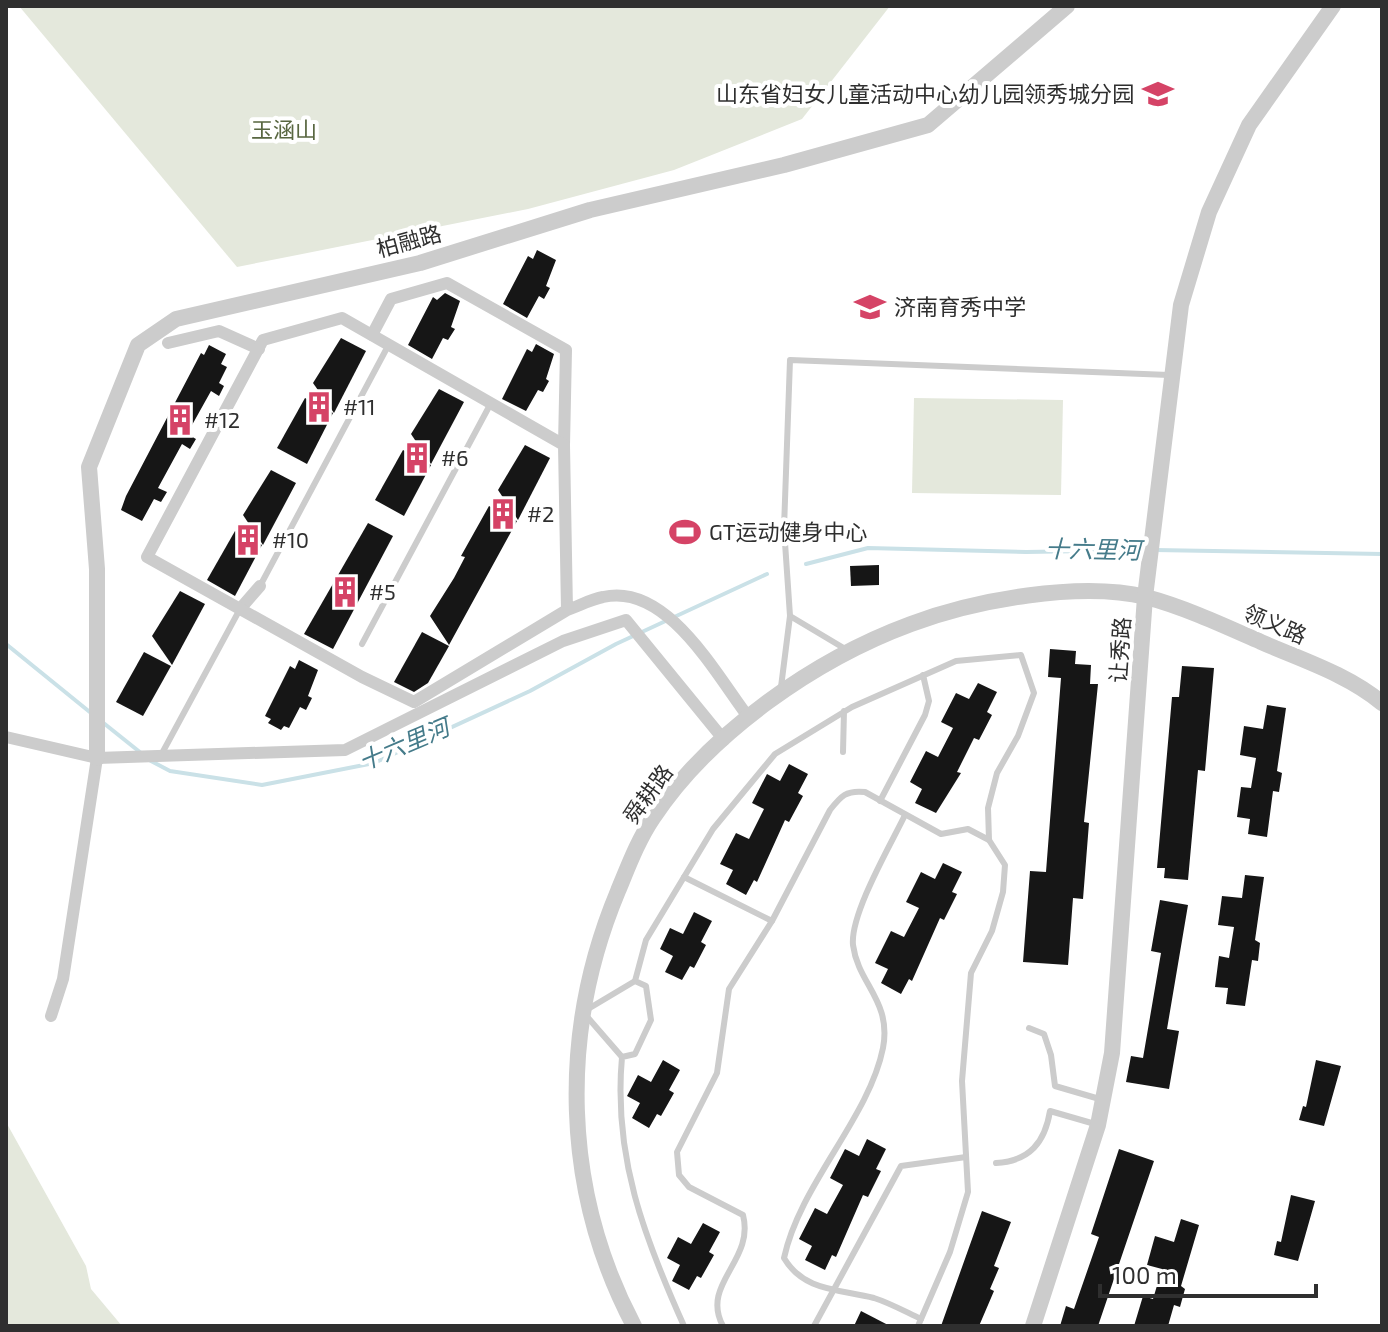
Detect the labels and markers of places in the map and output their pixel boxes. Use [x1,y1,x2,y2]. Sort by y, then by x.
school or university icon: 山东省妇女儿童活动中心幼儿园领秀城分园 [1141,77,1175,111]
place label: 山东省妇女儿童活动中心幼儿园领秀城分园 [716,80,1134,106]
school or university icon: 济南育秀中学 [853,290,887,324]
place label: 济南育秀中学 [894,293,1026,319]
building icon: #11 [302,390,336,424]
place label: #11 [343,393,376,419]
building icon: #12 [163,403,197,437]
place label: #12 [204,406,240,432]
building icon: #6 [400,441,434,475]
place label: #6 [441,444,469,470]
building icon: #2 [486,497,520,531]
place label: #2 [527,500,554,526]
sports icon: GT运动健身中心 [668,515,702,549]
place label: GT运动健身中心 [709,518,868,544]
building icon: #10 [231,523,265,557]
place label: #10 [272,526,309,552]
building icon: #5 [328,575,362,609]
place label: #5 [369,578,396,604]

